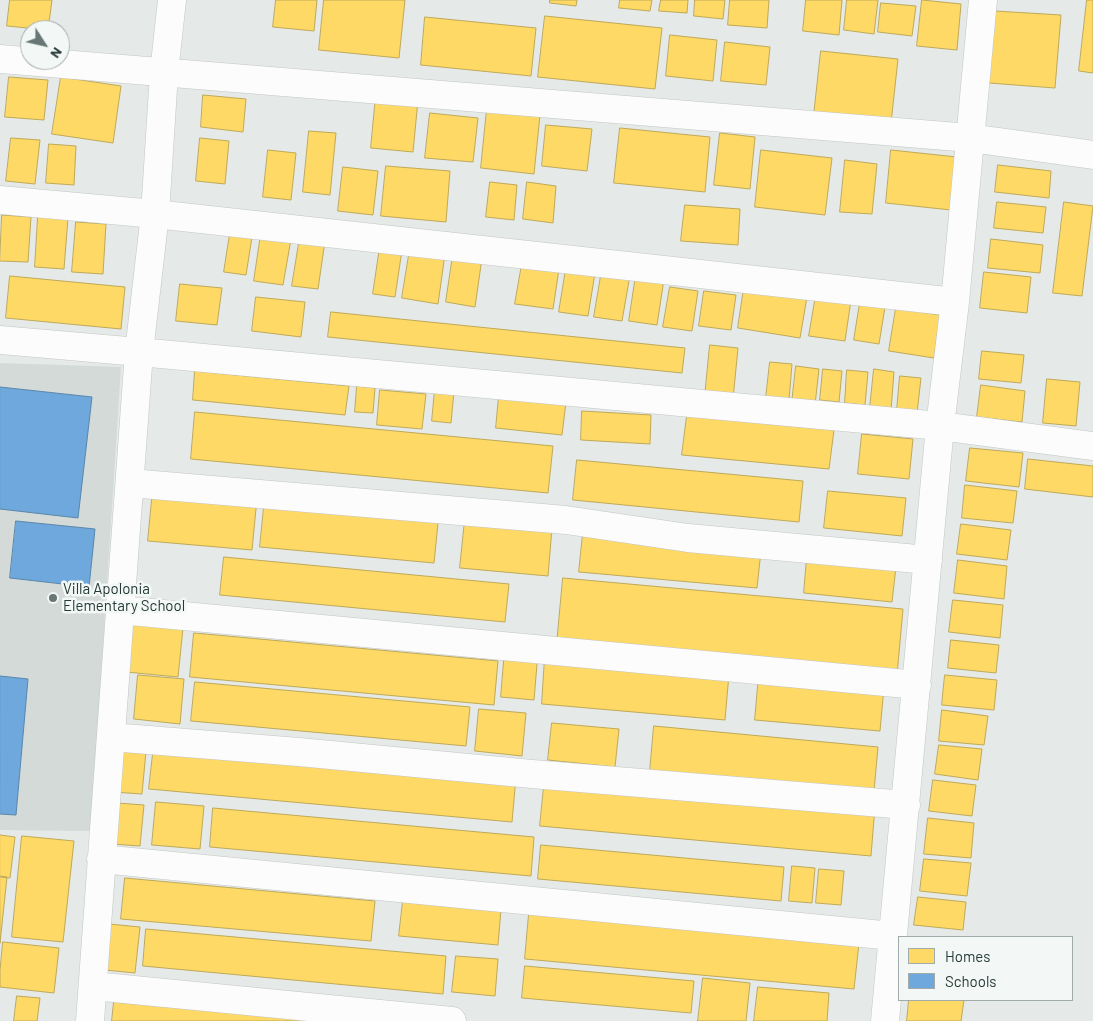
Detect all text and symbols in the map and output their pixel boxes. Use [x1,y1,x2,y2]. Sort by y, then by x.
north arrow [20,20,70,70]
text: N [47,45,67,62]
place label: Villa Apolonia Elementary School [63,580,185,615]
marker: Villa Apolonia Elementary School [47,592,59,604]
legend [898,936,1073,1001]
text: Homes [945,947,990,965]
text: Schools [945,972,997,990]

